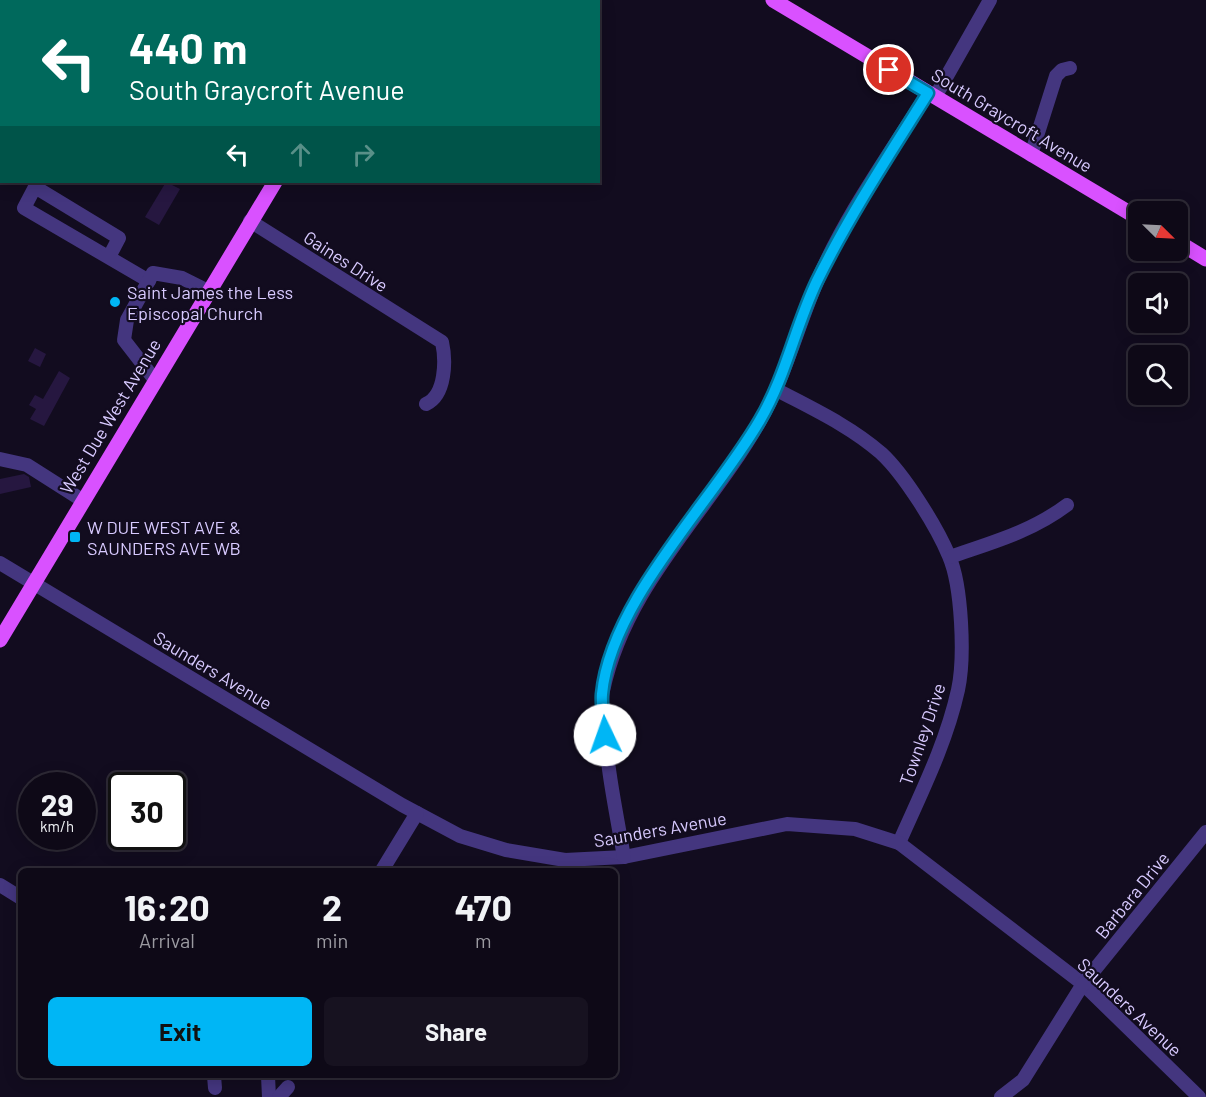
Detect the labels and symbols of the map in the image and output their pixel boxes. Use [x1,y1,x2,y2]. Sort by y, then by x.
pin [863,44,914,95]
street label: South Graycroft Avenue [928,63,1096,177]
north arrow [1128,201,1188,261]
street label: Gaines Drive [300,226,392,296]
place label: Saint James the Less Episcopal Church [127,281,293,324]
marker: Saint James the Less Episcopal Church [108,295,122,309]
street label: West Due West Avenue [55,334,165,498]
place label: W DUE WEST AVE & SAUNDERS AVE WB [87,516,241,559]
marker: W DUE WEST AVE & SAUNDERS AVE WB [68,530,82,544]
street label: Saunders Avenue [150,626,276,714]
street label: Townley Drive [894,680,950,788]
position arrow [573,703,637,767]
speed limit sign: 30 [108,772,186,850]
street label: Saunders Avenue [592,807,728,851]
street label: Barbara Drive [1090,847,1174,943]
street label: Saunders Avenue [1073,953,1187,1061]

